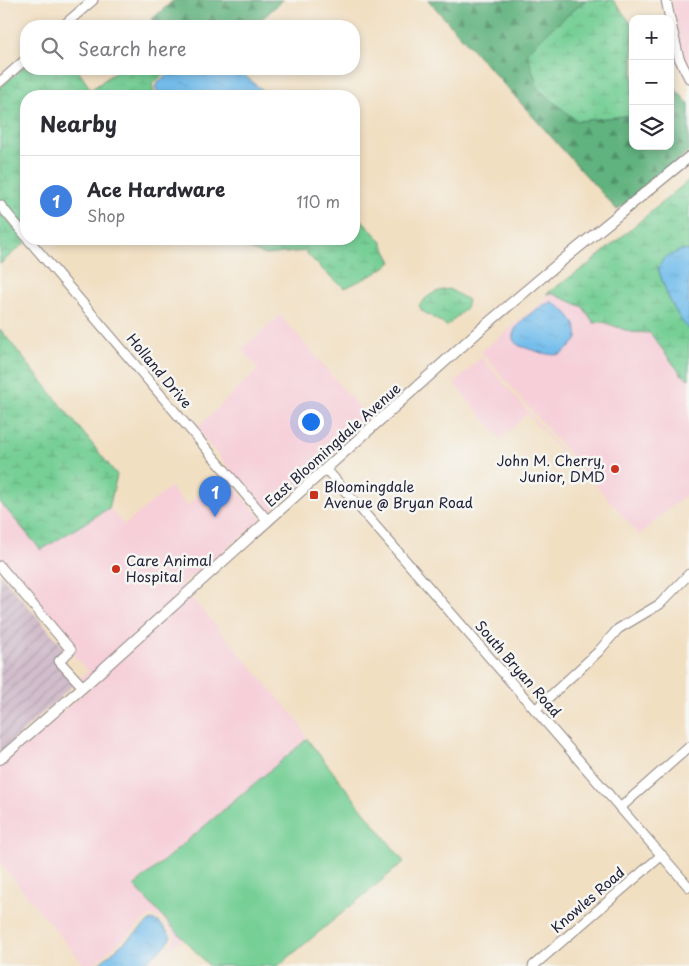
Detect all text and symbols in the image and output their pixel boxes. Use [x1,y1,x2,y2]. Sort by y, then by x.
map controls [629,15,674,150]
button: + [629,15,674,60]
search box [20,20,360,75]
icon: search [38,34,66,62]
text: Search here [78,34,187,62]
button: − [629,60,674,105]
button: layers [629,105,674,150]
text: Nearby [40,107,117,139]
text: Ace Hardware [87,175,225,203]
text: 1 [52,189,60,213]
text: 110 m [297,189,340,213]
text: Shop [87,203,125,227]
street label: Holland Drive [122,329,197,413]
street label: East Bloomingdale Avenue [260,378,405,511]
your location [298,409,324,435]
place label: John M. Cherry, Junior, DMD [496,450,605,487]
marker: John M. Cherry, Junior, DMD [609,463,621,475]
pin: 1 [199,476,231,517]
place label: Bloomingdale Avenue @ Bryan Road [324,476,473,513]
marker: Bloomingdale Avenue @ Bryan Road [308,489,320,501]
place label: Care Animal Hospital [126,550,212,587]
marker: Care Animal Hospital [110,563,122,575]
street label: South Bryan Road [470,616,566,722]
street label: Knowles Road [546,862,629,937]

